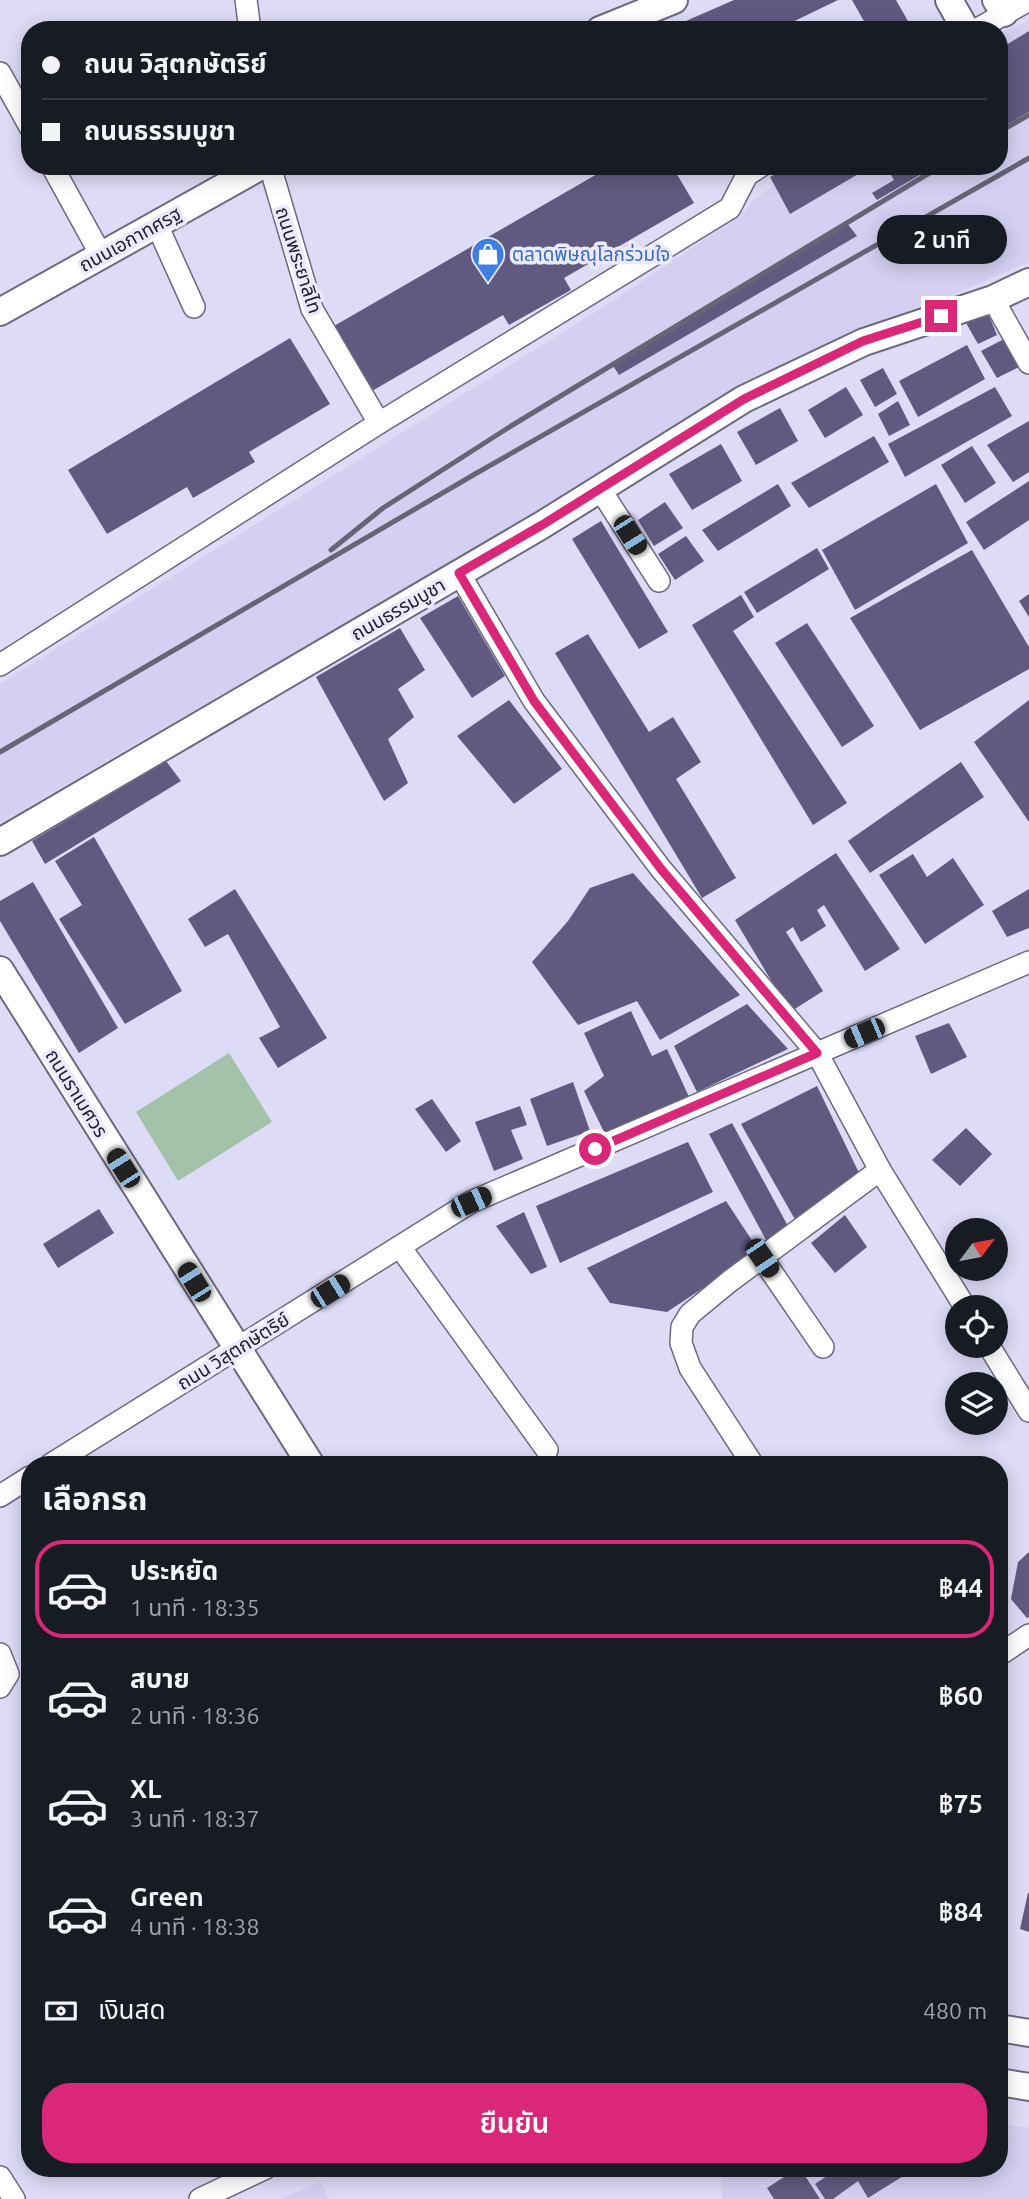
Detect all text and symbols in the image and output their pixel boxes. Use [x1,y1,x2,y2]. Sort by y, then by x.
text: ถนน วิสุตกษัตริย์ [84,49,266,78]
text: ถนนธรรมบูชา [84,116,235,145]
street label: ถนนเอกาทศรฐ [75,202,185,276]
street label: ถนนพระยาลิไท [271,204,327,316]
callout: 2 นาที [876,215,1006,264]
text: 2 นาที [913,227,971,252]
shop icon: ตลาดพิษณุโลกร่วมใจ [469,235,507,284]
place label: ตลาดพิษณุโลกร่วมใจ [512,243,670,266]
route end [925,300,957,332]
car [610,512,651,558]
street label: ถนนธรรมบูชา [347,573,450,646]
car [841,1015,888,1051]
street label: ถนนราเมศวร [41,1045,113,1141]
route start [579,1133,611,1165]
car [103,1145,144,1191]
car [448,1184,495,1220]
north arrow [945,1218,1008,1281]
map controls [945,1218,1008,1435]
car [742,1235,783,1281]
car [174,1259,215,1305]
car [307,1271,354,1311]
button: locate [945,1295,1008,1358]
street label: ถนน วิสุตกษัตริย์ [173,1308,294,1395]
button: layers [945,1372,1008,1435]
text: เลือกรถ [42,1480,147,1516]
text: ประหยัด [130,1556,218,1585]
icon: car [46,1558,109,1621]
text: ฿44 [939,1573,983,1602]
text: 1 นาที · 18:35 [130,1595,259,1620]
text: สบาย [130,1664,190,1693]
icon: car [46,1666,109,1729]
text: ฿60 [939,1681,983,1710]
text: 2 นาที · 18:36 [130,1703,259,1728]
icon: car [46,1774,109,1837]
text: XL [130,1774,161,1803]
text: ฿75 [939,1789,983,1818]
text: 3 นาที · 18:37 [130,1806,259,1831]
icon: car [46,1882,109,1945]
text: Green [130,1882,204,1911]
text: ฿84 [939,1897,983,1926]
text: 4 นาที · 18:38 [130,1914,259,1939]
icon: cash [42,1992,80,2030]
text: เงินสด [98,1995,165,2024]
text: 480 m [923,1998,987,2023]
button: ยืนยัน [42,2083,987,2163]

